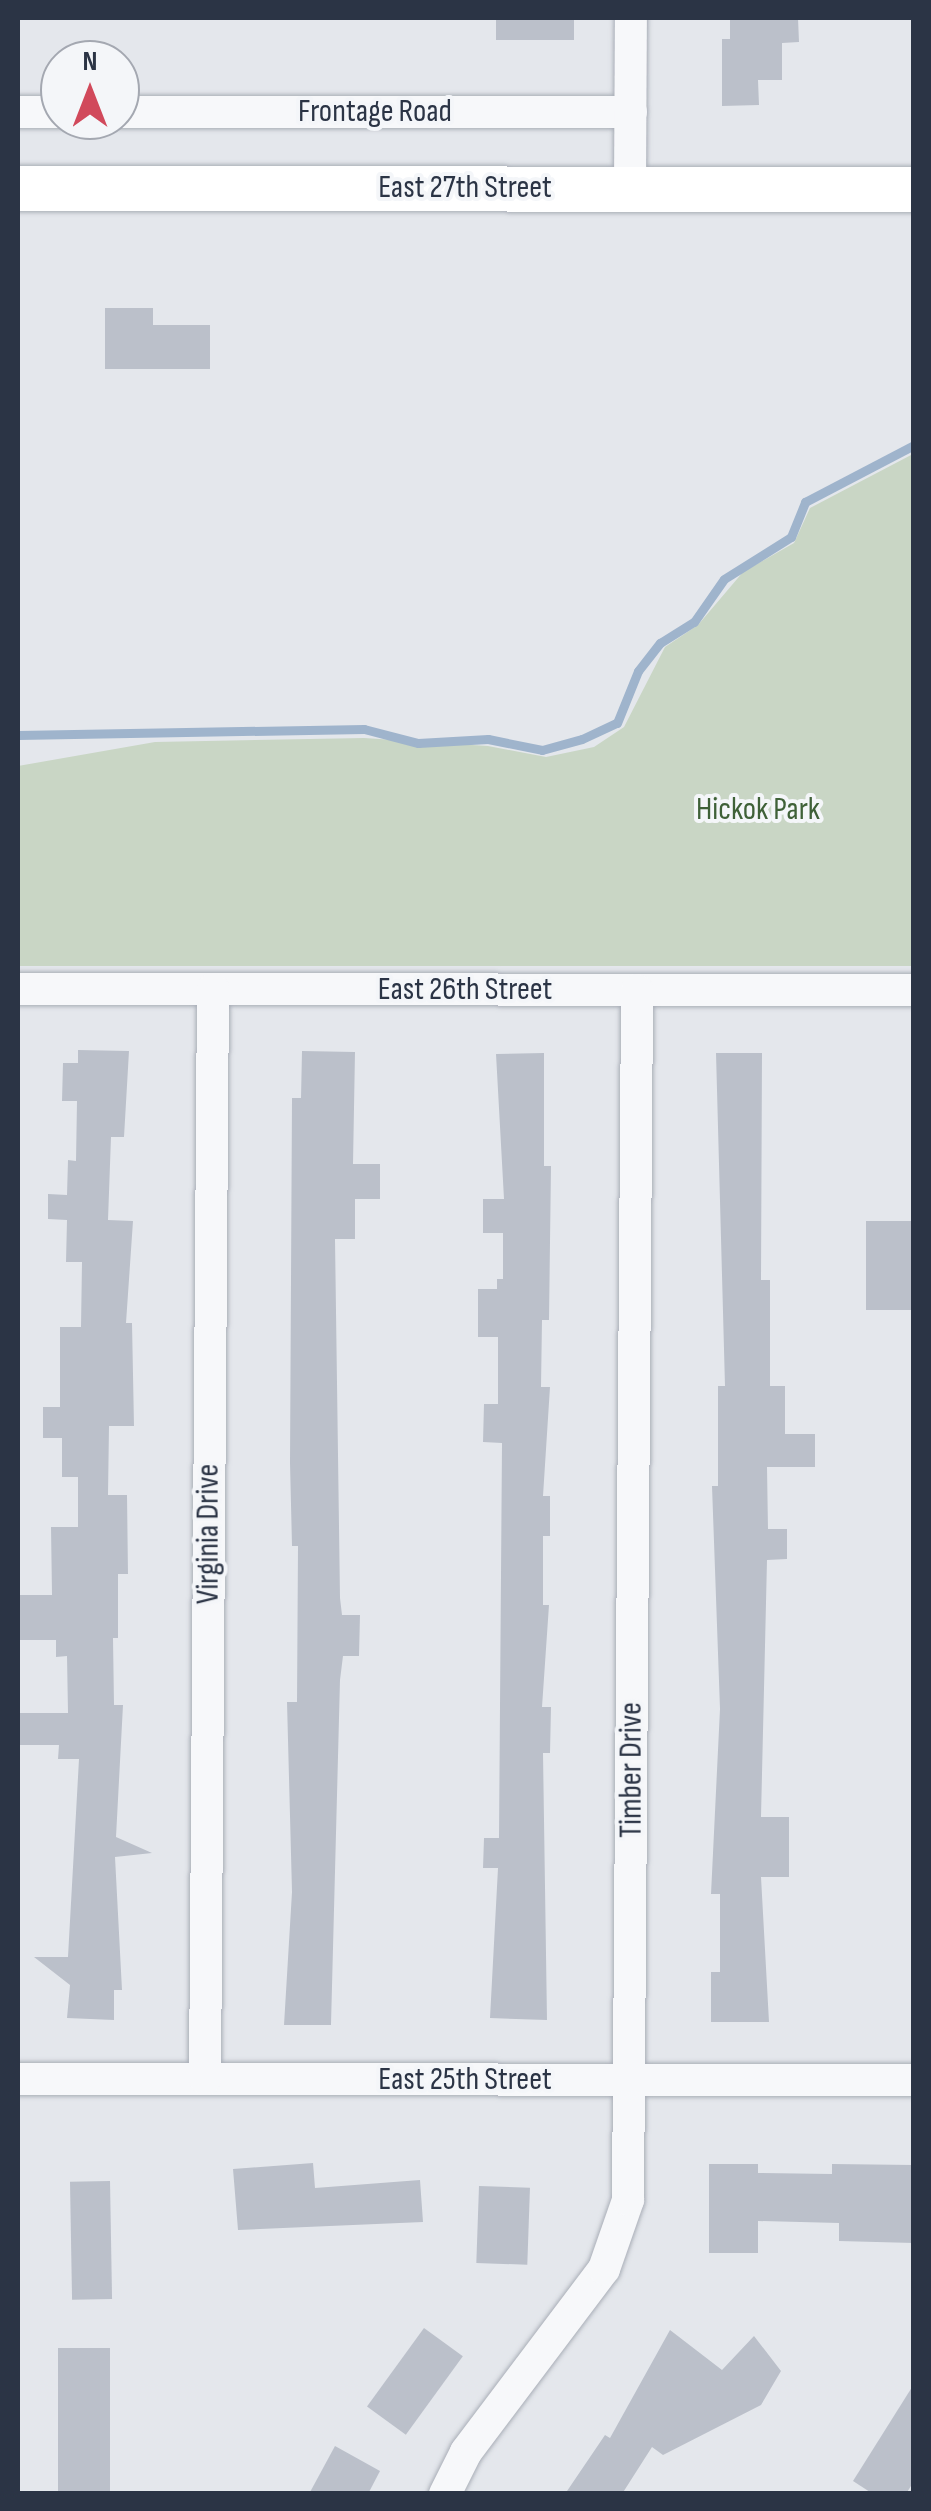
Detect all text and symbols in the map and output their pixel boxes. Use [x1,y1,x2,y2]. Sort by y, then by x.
north arrow [40,40,140,140]
text: N [83,45,97,78]
street label: Frontage Road [298,93,452,131]
street label: East 27th Street [378,169,552,207]
park label: Hickok Park [696,791,820,829]
street label: East 26th Street [378,971,552,1009]
street label: Virginia Drive [190,1464,228,1604]
street label: Timber Drive [613,1702,651,1838]
street label: East 25th Street [378,2061,552,2099]

